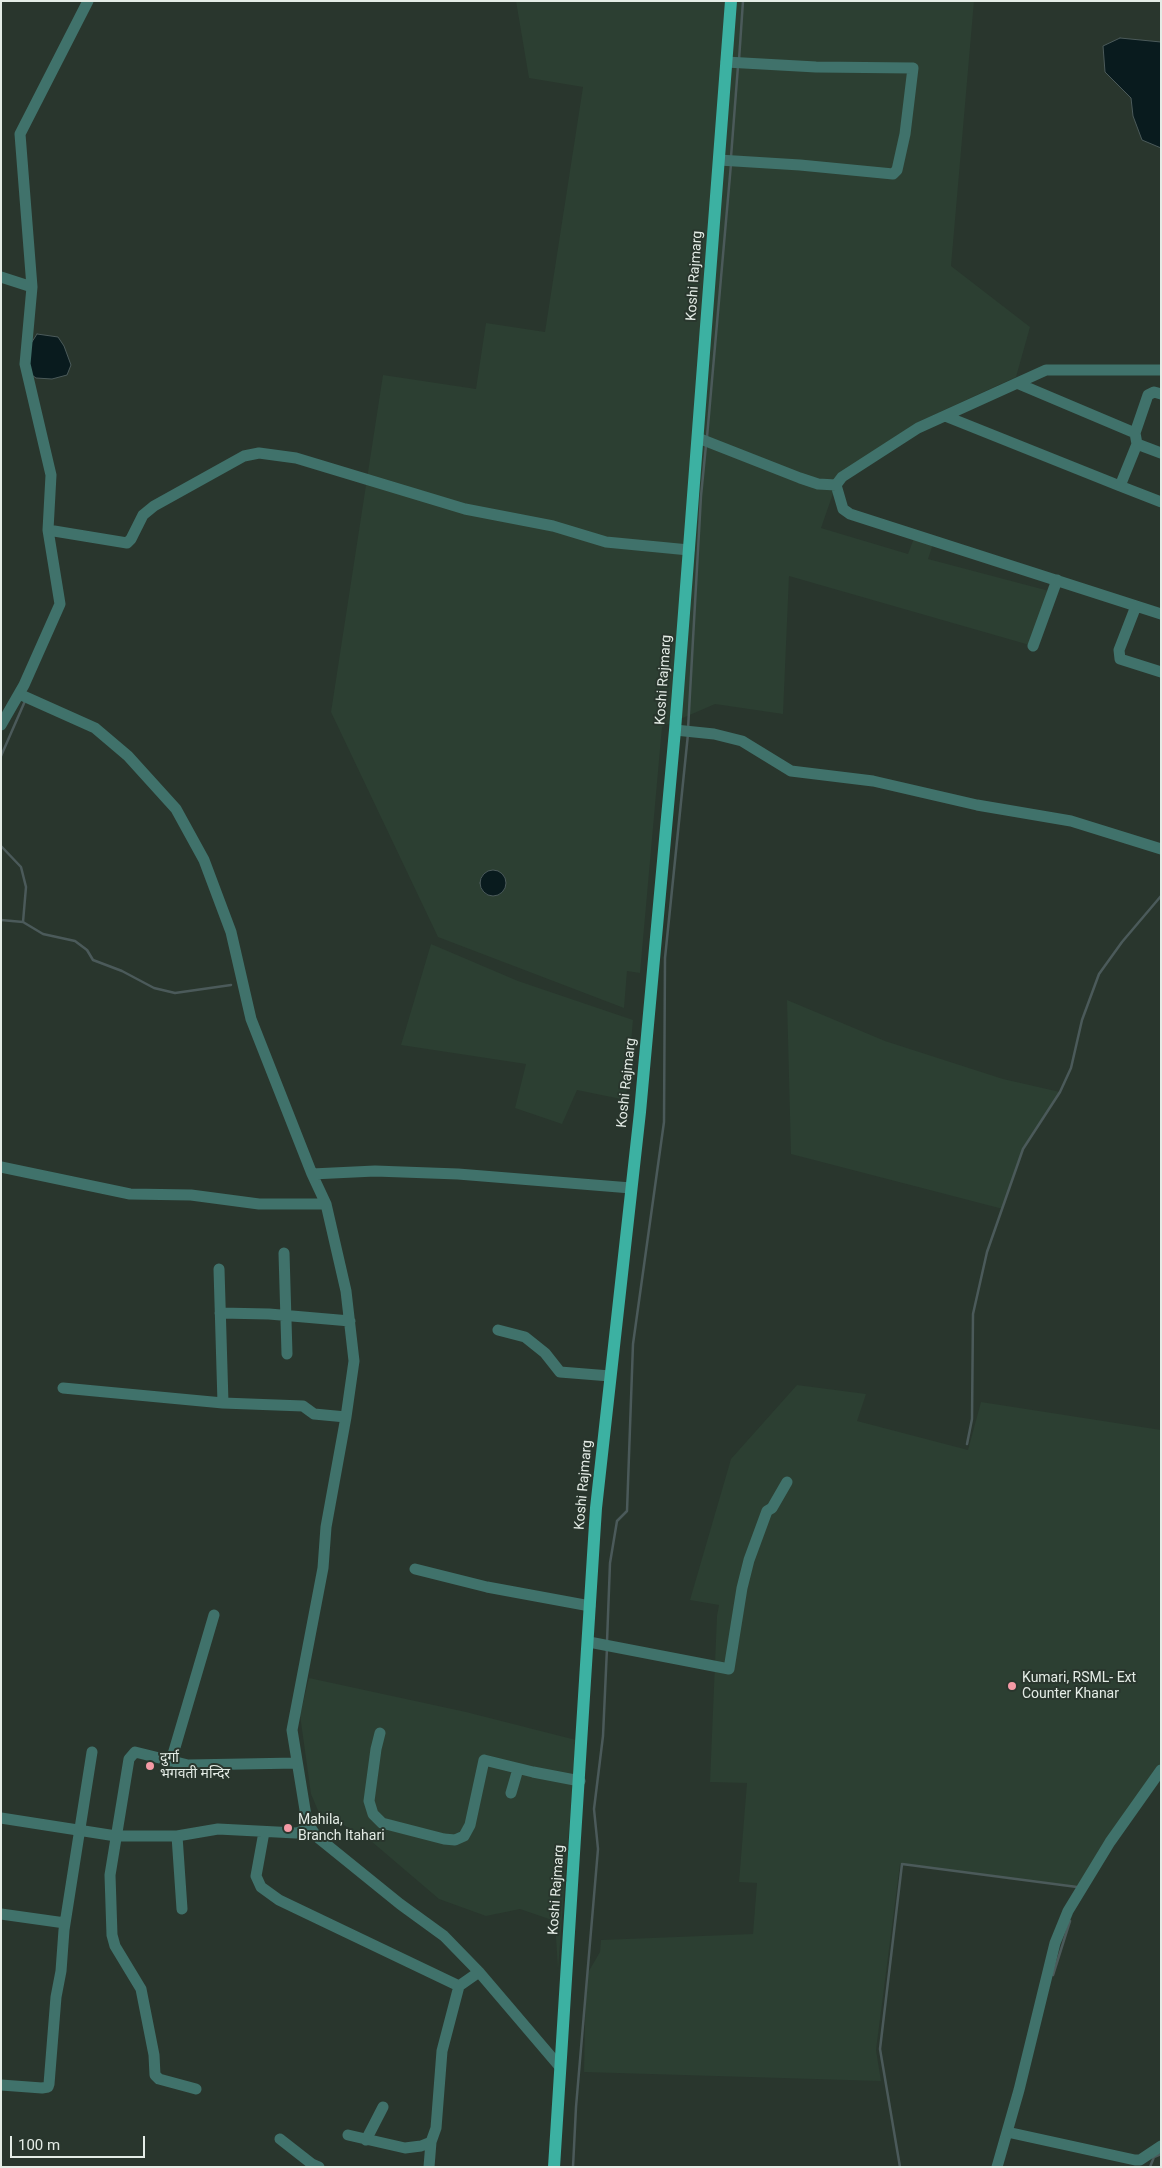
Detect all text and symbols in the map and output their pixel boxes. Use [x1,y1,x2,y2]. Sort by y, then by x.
street label: Koshi Rajmarg [683,230,707,322]
street label: Koshi Rajmarg [652,634,676,726]
street label: Koshi Rajmarg [614,1037,640,1129]
street label: Koshi Rajmarg [572,1439,596,1531]
place label: Kumari, RSML- Ext Counter Khanar [1022,1670,1136,1702]
marker: Kumari, RSML- Ext Counter Khanar [1006,1680,1018,1692]
place label: दुर्गा भगवती मन्दिर [160,1750,230,1782]
marker: दुर्गा भगवती मन्दिर [144,1760,156,1772]
place label: Mahila, Branch Itahari [298,1812,385,1844]
marker: Mahila, Branch Itahari [282,1822,294,1834]
street label: Koshi Rajmarg [545,1844,569,1936]
scale bar [12,2126,148,2158]
text: 100 m [18,2136,60,2154]

